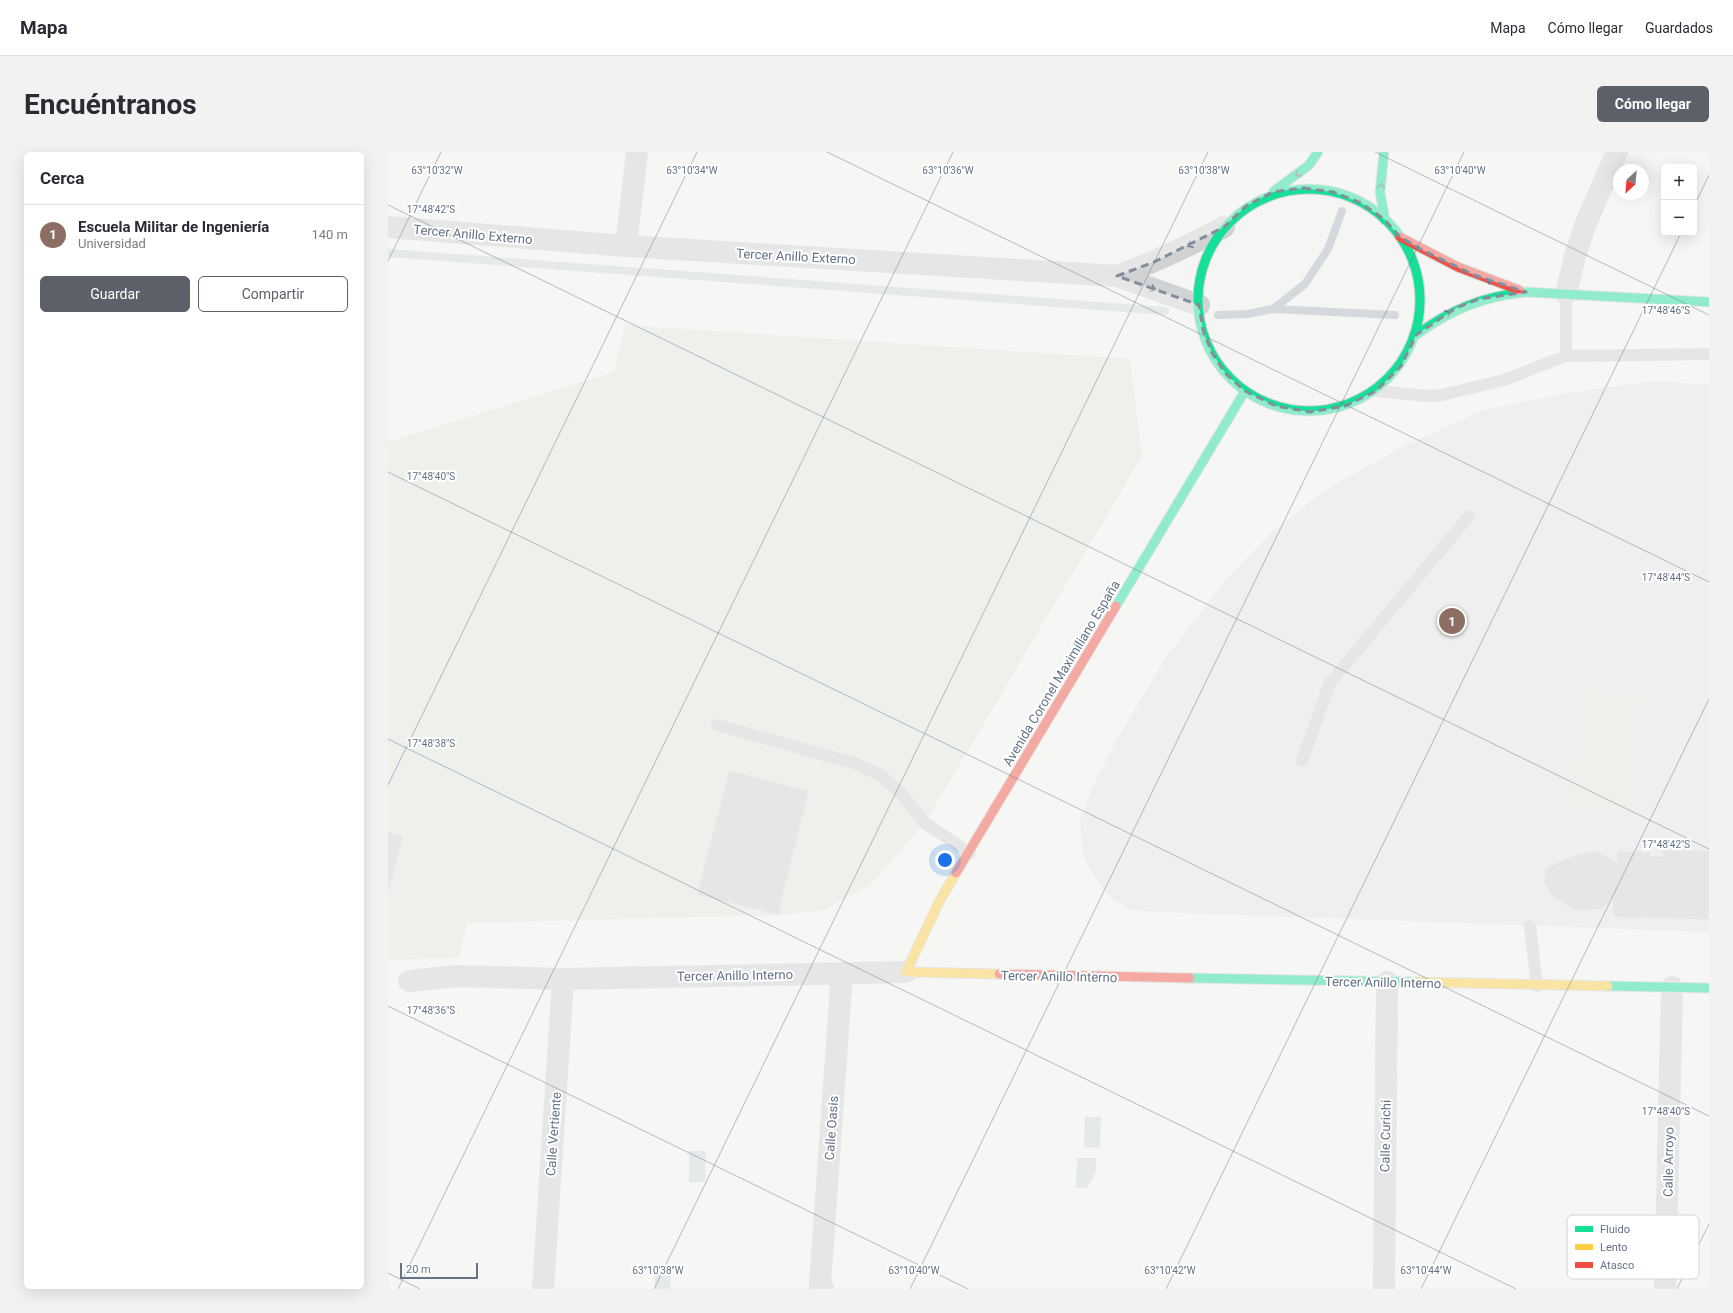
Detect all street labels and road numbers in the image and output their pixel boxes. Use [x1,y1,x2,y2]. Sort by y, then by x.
street label: Tercer Anillo Externo [413,222,533,247]
street label: Tercer Anillo Externo [736,246,856,267]
street label: Avenida Coronel Maximiliano España [1000,578,1123,769]
street label: Tercer Anillo Interno [677,967,793,984]
street label: Tercer Anillo Interno [1001,968,1117,985]
street label: Tercer Anillo Interno [1325,974,1441,991]
street label: Calle Vertiente [543,1091,564,1177]
street label: Calle Oasis [822,1095,841,1161]
street label: Calle Curichi [1377,1100,1394,1172]
street label: Calle Arroyo [1660,1127,1677,1197]

